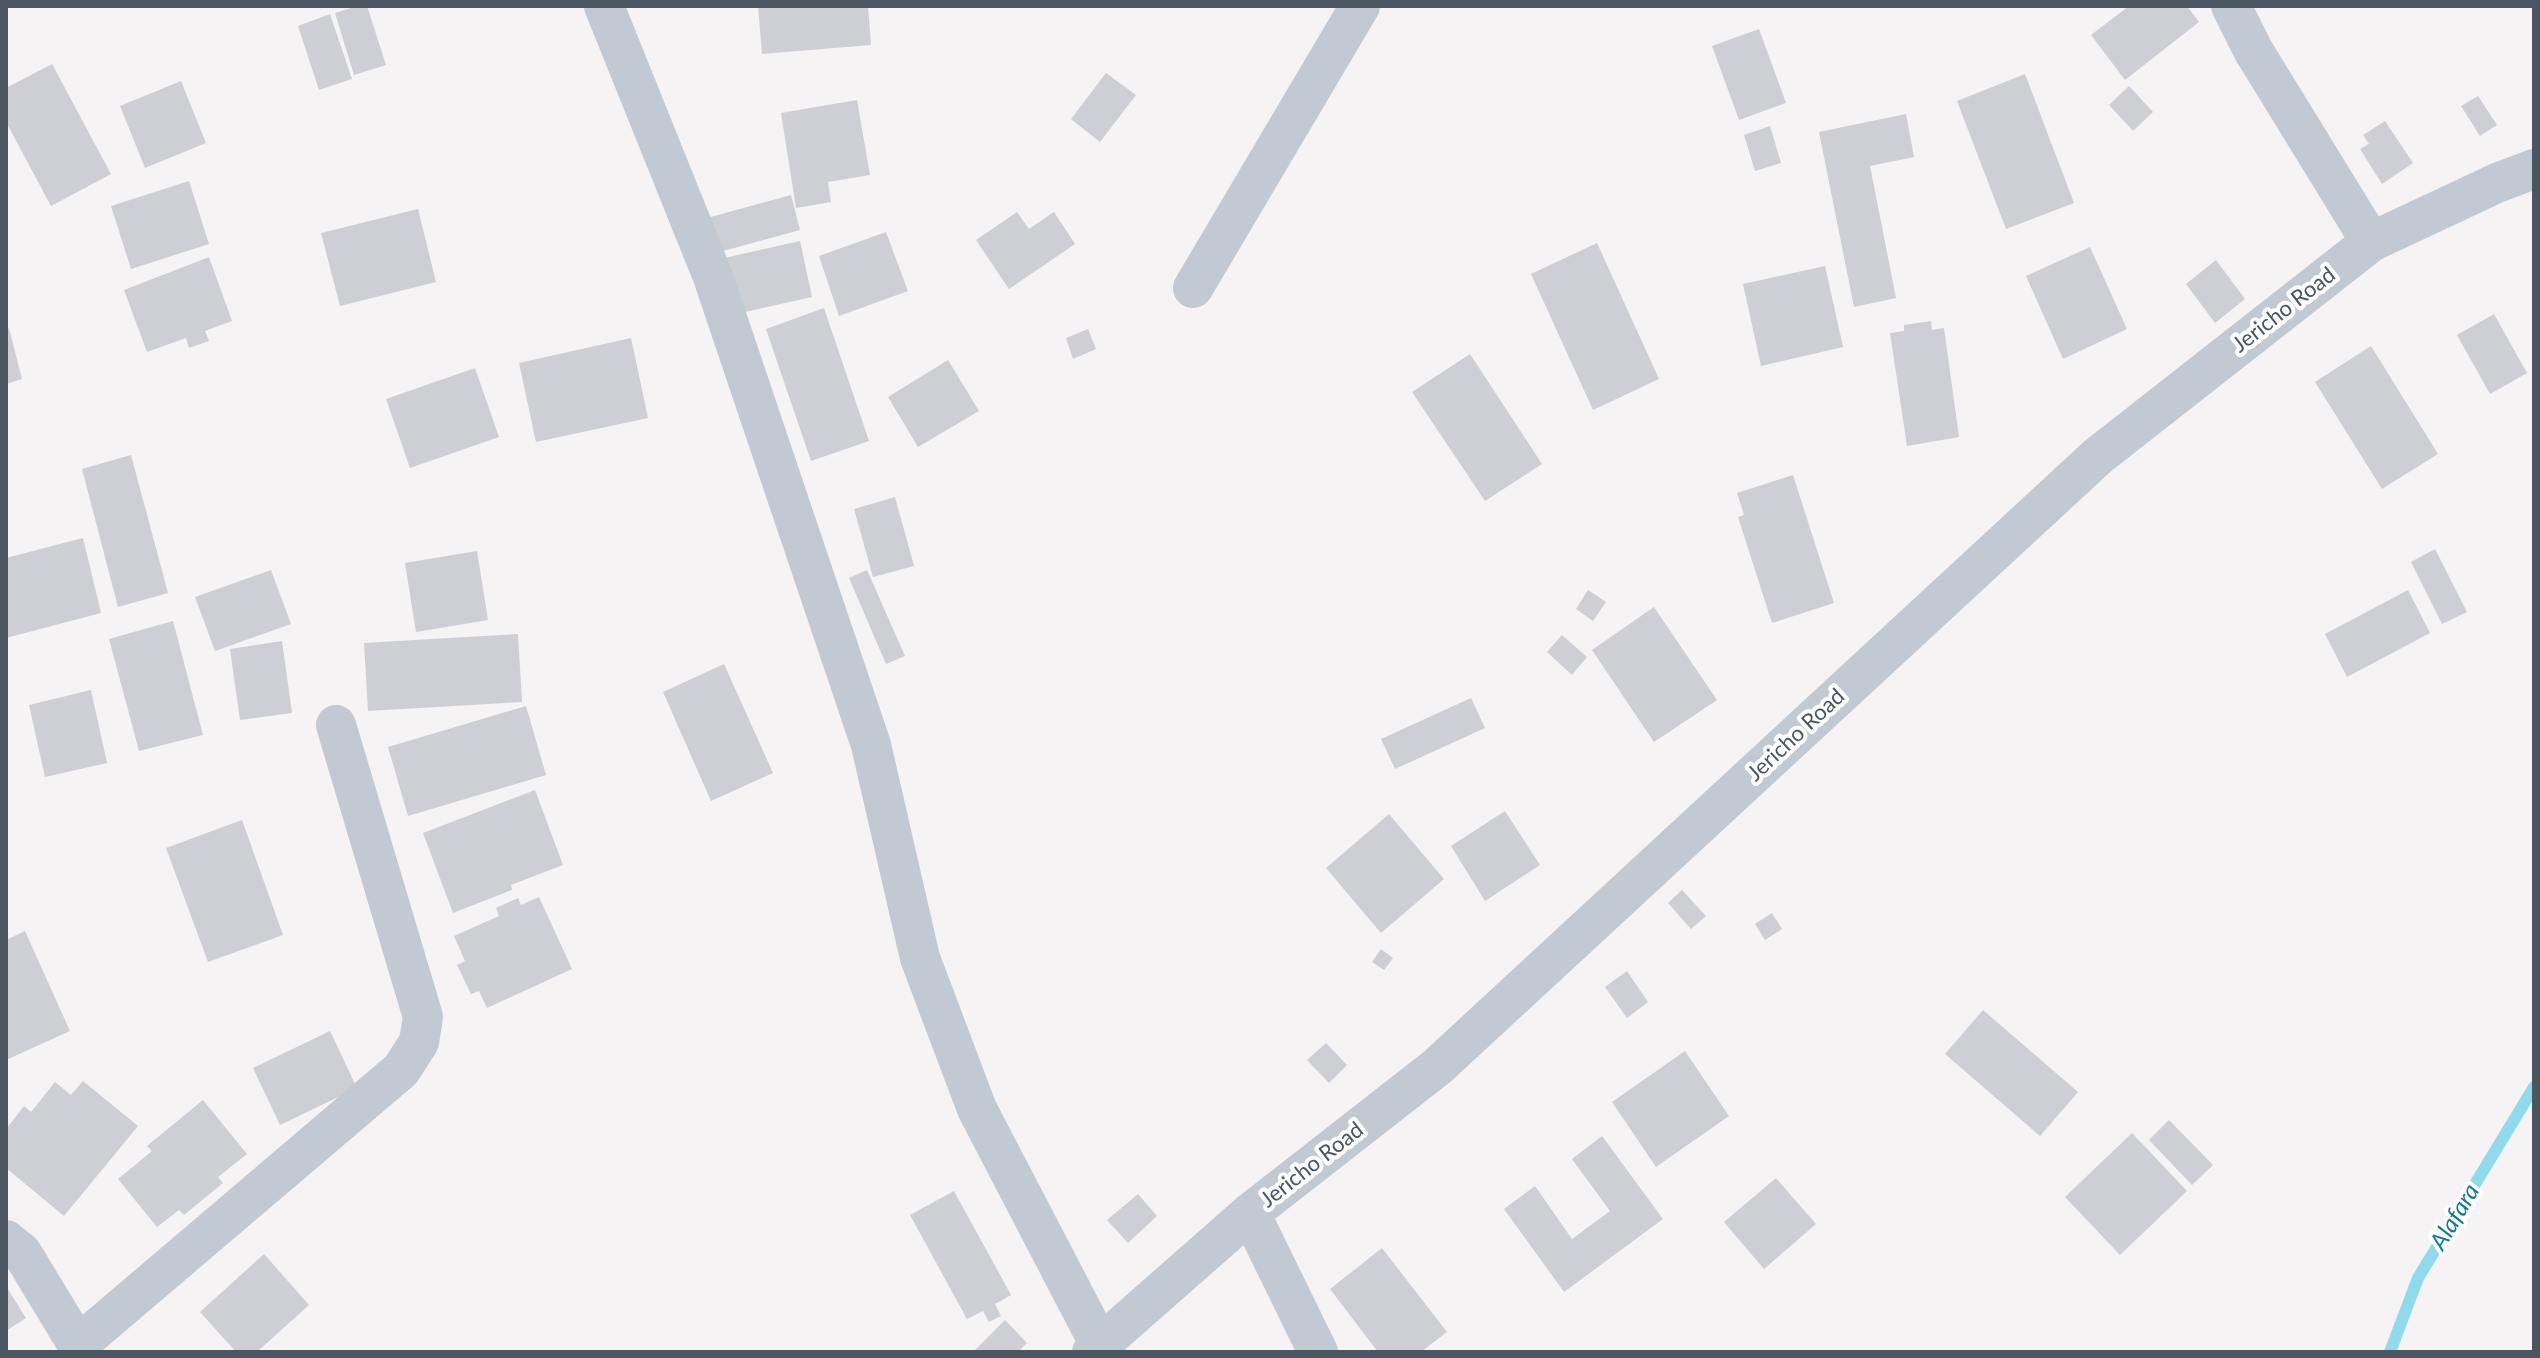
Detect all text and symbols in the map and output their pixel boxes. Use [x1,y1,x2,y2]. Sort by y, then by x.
street label: Jericho Road [2227,262,2341,358]
street label: Jericho Road [1742,683,1850,787]
street label: Jericho Road [1255,1117,1369,1213]
water label: Alafara [2424,1179,2486,1255]

